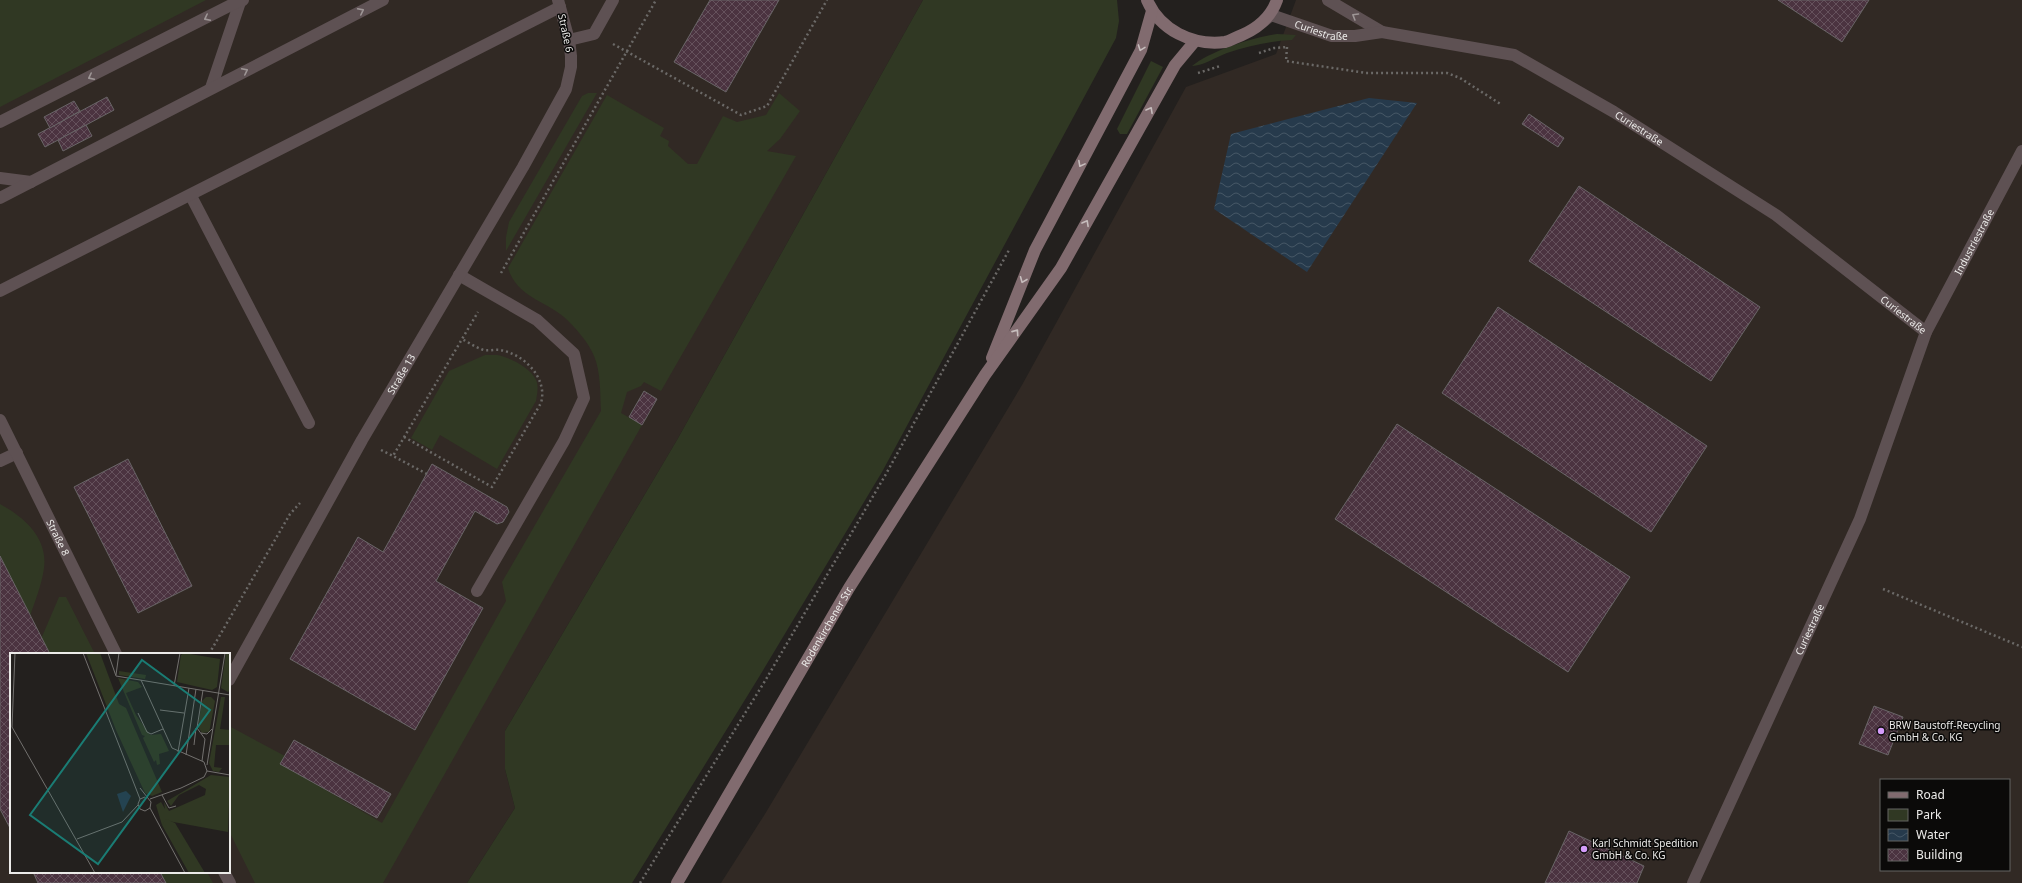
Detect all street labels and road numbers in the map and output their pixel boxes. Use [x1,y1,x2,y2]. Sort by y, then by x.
street label: Straße 6 [555,13,577,54]
street label: Curiestraße [1293,17,1348,43]
street label: Curiestraße [1612,107,1666,149]
street label: Industriestraße [1951,206,1997,277]
street label: Curiestraße [1878,292,1930,337]
street label: Straße 13 [384,351,418,397]
street label: Straße 8 [43,517,73,558]
street label: Rodenkirchener Str. [797,583,856,670]
street label: Curiestraße [1792,601,1827,657]

